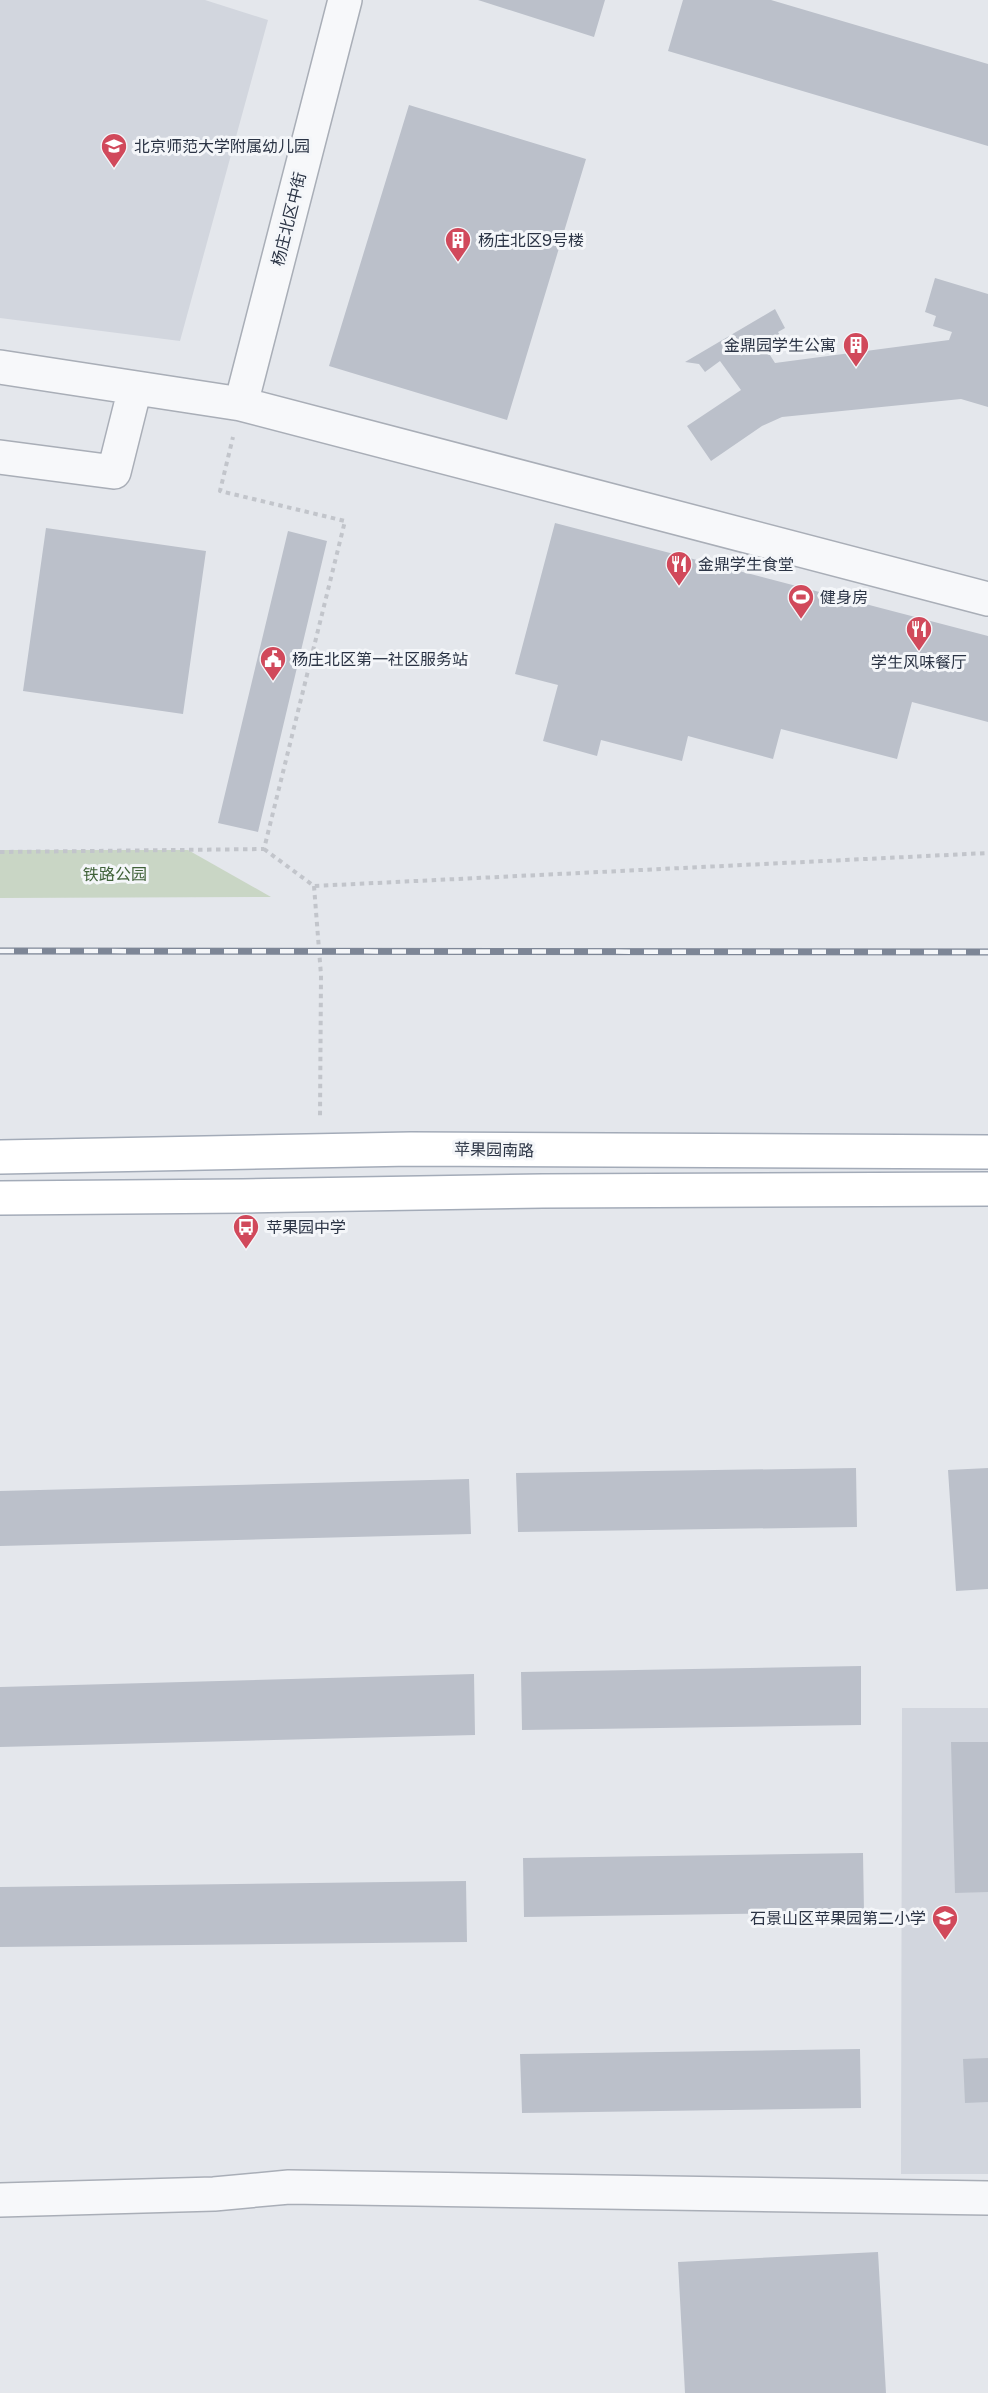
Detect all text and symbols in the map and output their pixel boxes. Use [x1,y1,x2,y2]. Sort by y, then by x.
school or university icon: 北京师范大学附属幼儿园 [99,131,129,169]
place label: 北京师范大学附属幼儿园 [134,137,310,156]
street label: 杨庄北区中街 [268,170,310,268]
building icon: 杨庄北区9号楼 [443,225,473,263]
place label: 杨庄北区9号楼 [478,231,584,250]
building icon: 金鼎园学生公寓 [841,330,871,368]
place label: 金鼎园学生公寓 [724,336,836,355]
restaurant icon: 金鼎学生食堂 [664,549,694,587]
place label: 金鼎学生食堂 [698,555,794,574]
sports icon: 健身房 [786,582,816,620]
place label: 健身房 [820,588,868,607]
restaurant icon: 学生风味餐厅 [904,614,934,652]
public building icon: 杨庄北区第一社区服务站 [258,644,288,682]
place label: 杨庄北区第一社区服务站 [292,650,468,669]
place label: 学生风味餐厅 [871,653,967,672]
park label: 铁路公园 [83,865,147,884]
street label: 苹果园南路 [454,1140,534,1160]
bus stop icon: 苹果园中学 [231,1212,261,1250]
place label: 苹果园中学 [266,1218,346,1237]
school or university icon: 石景山区苹果园第二小学 [930,1903,960,1941]
place label: 石景山区苹果园第二小学 [750,1909,926,1928]

